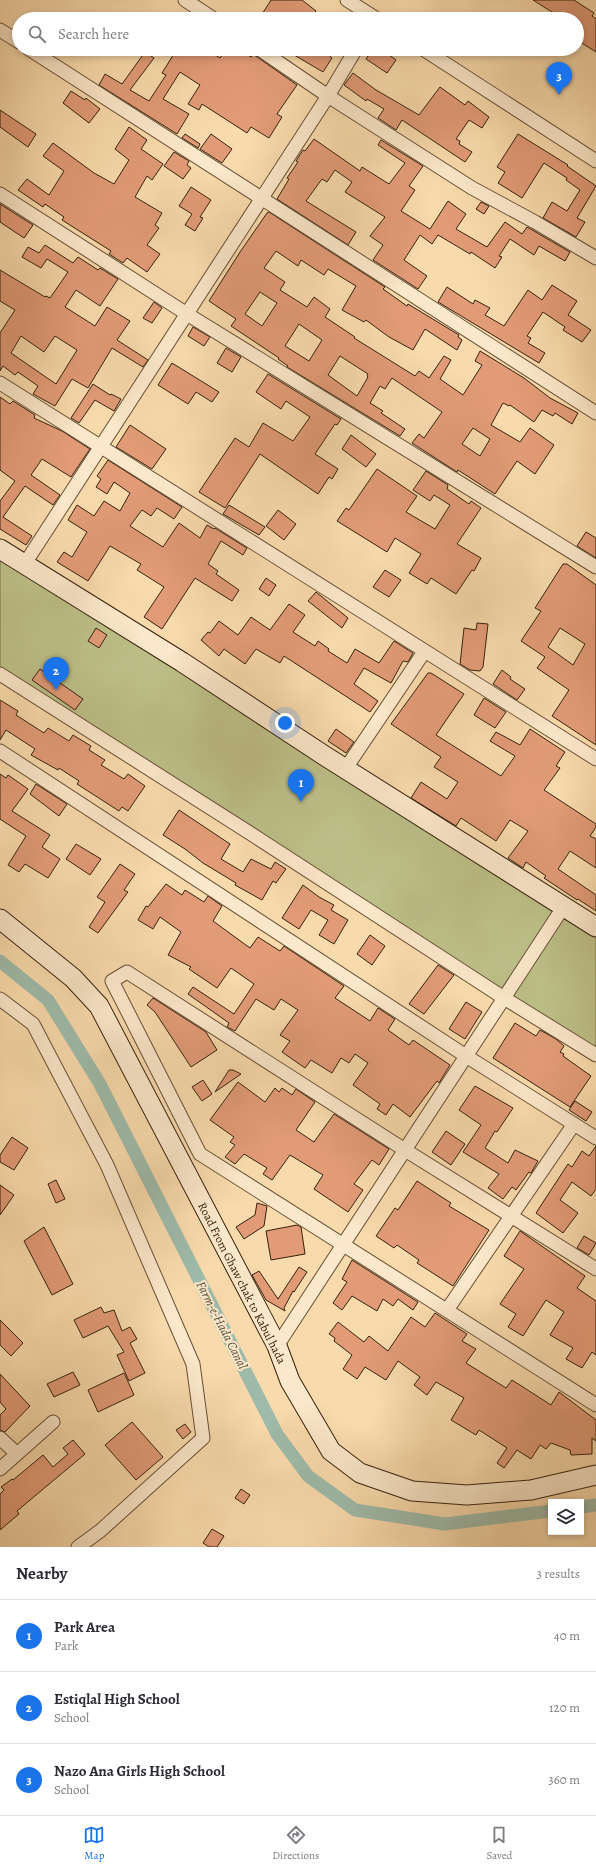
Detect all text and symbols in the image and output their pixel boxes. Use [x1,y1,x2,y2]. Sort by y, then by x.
search box [12,12,584,56]
icon: search [26,23,48,45]
text: Search here [58,24,129,44]
pin: 3 [546,62,572,95]
pin: 2 [43,657,69,690]
your location [275,713,295,733]
pin: 1 [288,769,314,802]
street label: Road From Ghaw chak to Kabul hada [194,1200,290,1367]
water label: Farm-e-Hada Canal [192,1278,252,1373]
map controls [548,1499,584,1535]
button: layers [548,1499,584,1535]
text: Nearby [16,1562,67,1585]
text: 3 results [536,1565,580,1582]
text: Park Area [54,1617,115,1637]
text: 1 [27,1627,31,1644]
text: 40 m [554,1627,580,1644]
text: Park [54,1637,78,1654]
text: Estiqlal High School [54,1689,180,1709]
text: 2 [26,1699,32,1716]
text: 120 m [549,1699,580,1716]
text: School [54,1709,89,1726]
text: Nazo Ana Girls High School [54,1761,225,1781]
text: 3 [26,1771,32,1788]
text: 360 m [548,1771,580,1788]
text: School [54,1781,89,1798]
tab: Map [83,1824,105,1863]
tab: Directions [272,1824,320,1863]
tab: Saved [486,1824,513,1863]

